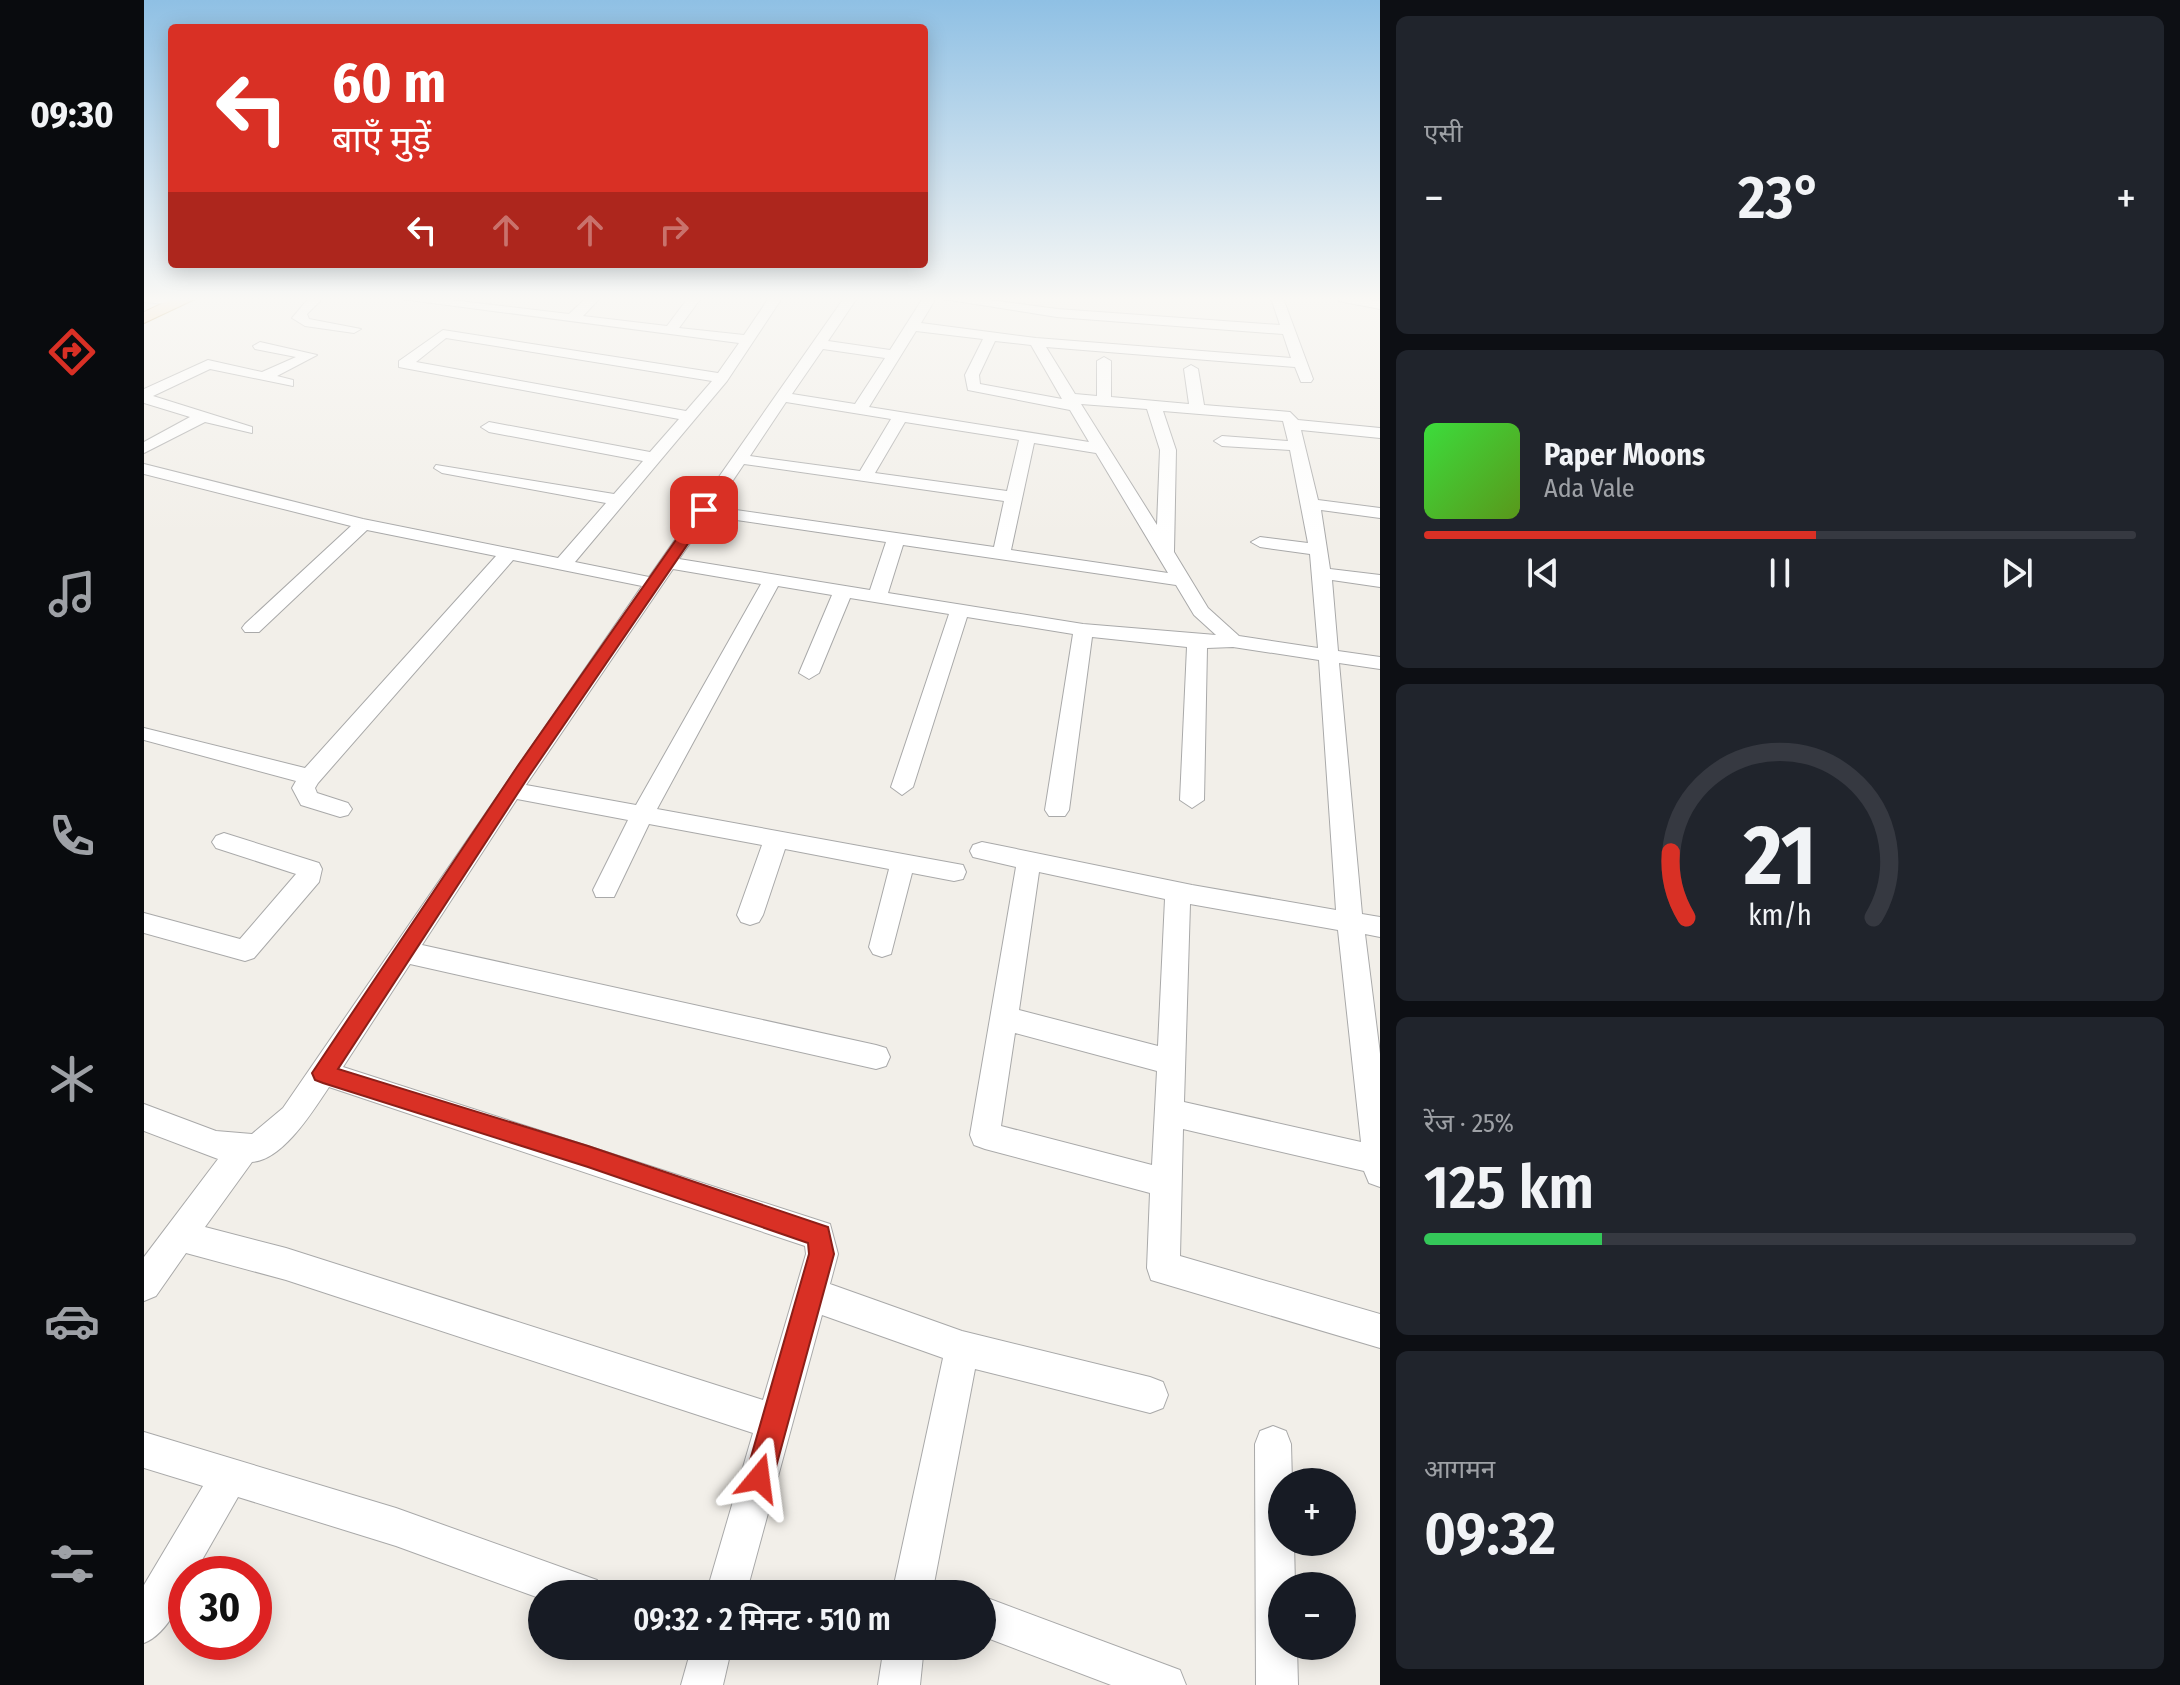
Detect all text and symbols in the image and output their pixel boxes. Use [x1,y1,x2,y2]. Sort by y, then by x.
text: 60 m [332,50,446,117]
icon: left [200,56,304,160]
text: 09:30 [30,93,114,137]
text: बाएँ मुड़ें [332,118,431,162]
text: एसी [1424,118,1463,149]
text: 23° [1738,162,1822,234]
text: − [1424,172,1444,225]
text: + [2116,172,2136,225]
icon: left [400,208,444,252]
icon: ahead [484,208,528,252]
icon: ahead [568,208,612,252]
icon: right [652,208,696,252]
icon: directions [44,324,100,380]
text: Paper Moons [1544,437,1705,473]
text: Ada Vale [1544,473,1635,504]
pin [670,476,738,544]
icon: arrive [682,488,726,532]
icon: previous [1521,551,1565,595]
icon: pause [1758,551,1802,595]
icon: next [1995,551,2039,595]
icon: music [44,566,100,622]
text: 21 [1743,806,1816,906]
icon: phone [44,808,100,864]
text: km/h [1748,899,1812,934]
icon: climate [44,1051,100,1107]
text: रेंज · 25% [1424,1108,1514,1139]
text: 125 km [1424,1152,1594,1224]
icon: car [44,1293,100,1349]
position arrow [717,1436,801,1520]
text: आगमन [1424,1454,1495,1485]
map controls [1268,1468,1356,1660]
button: + [1268,1468,1356,1556]
text: 09:32 [1424,1498,1556,1570]
icon: filters [44,1536,100,1592]
speed limit sign: 30 [168,1556,272,1660]
button: − [1268,1572,1356,1660]
text: 09:32 · 2 मिनट · 510 m [633,1602,891,1638]

